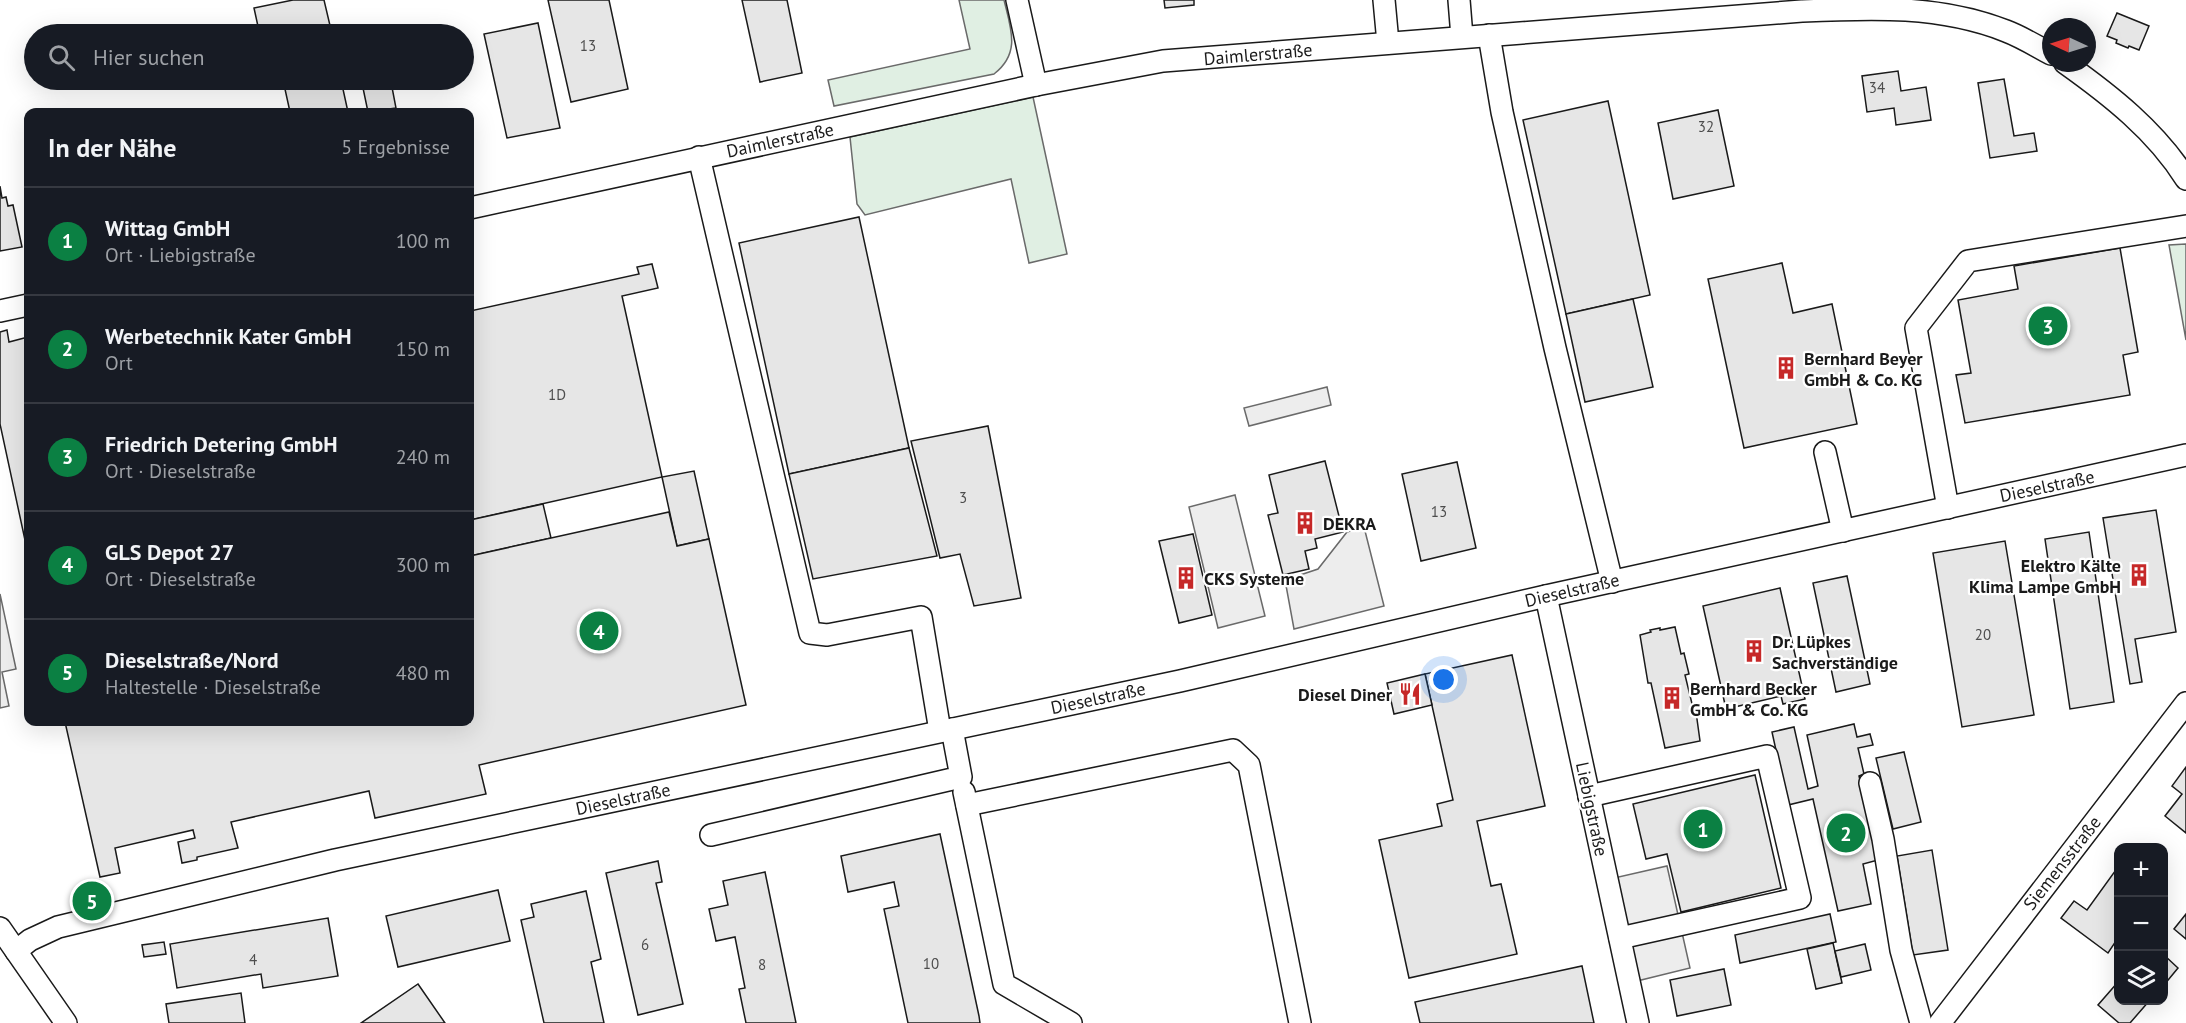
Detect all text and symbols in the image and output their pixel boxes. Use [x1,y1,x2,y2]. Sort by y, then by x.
north arrow [2042,18,2096,72]
search box [24,24,474,90]
house number: 13 [580,36,596,55]
street label: Daimlerstraße [1203,38,1313,70]
icon: search [45,41,78,74]
text: Hier suchen [93,43,205,71]
house number: 34 [1869,78,1885,97]
street label: Daimlerstraße [724,117,836,163]
house number: 32 [1698,117,1714,136]
text: In der Nähe [48,131,176,164]
text: 5 Ergebnisse [341,134,450,160]
text: Wittag GmbH [105,214,230,242]
text: 1 [62,228,73,254]
text: 100 m [396,228,450,254]
text: Ort · Liebigstraße [105,242,256,268]
pin: 3 [2028,304,2068,348]
text: Werbetechnik Kater GmbH [105,322,352,350]
text: 2 [62,336,73,362]
text: 150 m [396,336,450,362]
place label: Bernhard Beyer GmbH & Co. KG [1804,347,1923,391]
text: Ort [105,350,133,376]
building icon: Bernhard Beyer GmbH & Co. KG [1773,355,1799,381]
house number: 1D [548,385,566,404]
text: Friedrich Detering GmbH [105,430,338,458]
text: 3 [62,444,73,470]
text: 240 m [396,444,450,470]
text: Ort · Dieselstraße [105,458,256,484]
street label: Dieselstraße [1998,465,2096,507]
house number: 3 [959,488,967,507]
house number: 13 [1431,502,1447,521]
building icon: DEKRA [1292,510,1318,536]
place label: DEKRA [1323,512,1376,535]
text: GLS Depot 27 [105,538,234,566]
text: 4 [62,552,73,578]
text: 300 m [396,552,450,578]
place label: Elektro Kälte Klima Lampe GmbH [1969,554,2121,598]
building icon: Elektro Kälte Klima Lampe GmbH [2126,562,2152,588]
building icon: CKS Systeme [1173,565,1199,591]
text: Ort · Dieselstraße [105,566,256,592]
place label: CKS Systeme [1204,567,1304,590]
street label: Dieselstraße [1523,568,1621,612]
pin: 4 [580,608,618,654]
house number: 20 [1975,625,1991,644]
place label: Dr. Lüpkes Sachverständige [1772,630,1898,674]
building icon: Dr. Lüpkes Sachverständige [1741,638,1767,664]
text: Dieselstraße/Nord [105,646,279,674]
text: 5 [62,660,73,686]
text: 480 m [396,660,450,686]
your location [1429,665,1458,694]
text: Haltestelle · Dieselstraße [105,674,321,700]
street label: Dieselstraße [1049,677,1147,719]
place label: Bernhard Becker GmbH & Co. KG [1690,677,1817,721]
restaurant icon: Diesel Diner [1397,681,1423,707]
place label: Diesel Diner [1298,683,1393,706]
building icon: Bernhard Becker GmbH & Co. KG [1659,685,1685,711]
street label: Liebigstraße [1571,760,1613,858]
street label: Dieselstraße [574,778,672,820]
pin: 1 [1684,806,1722,852]
pin: 2 [1826,810,1866,856]
street label: Siemensstraße [2018,811,2106,915]
map controls [2114,843,2168,1005]
button: + [2114,843,2168,897]
pin: 5 [72,878,112,924]
button: − [2114,897,2168,951]
house number: 6 [641,935,649,954]
house number: 4 [249,950,257,969]
button: layers [2114,951,2168,1005]
house number: 10 [923,954,939,973]
house number: 8 [758,955,766,974]

